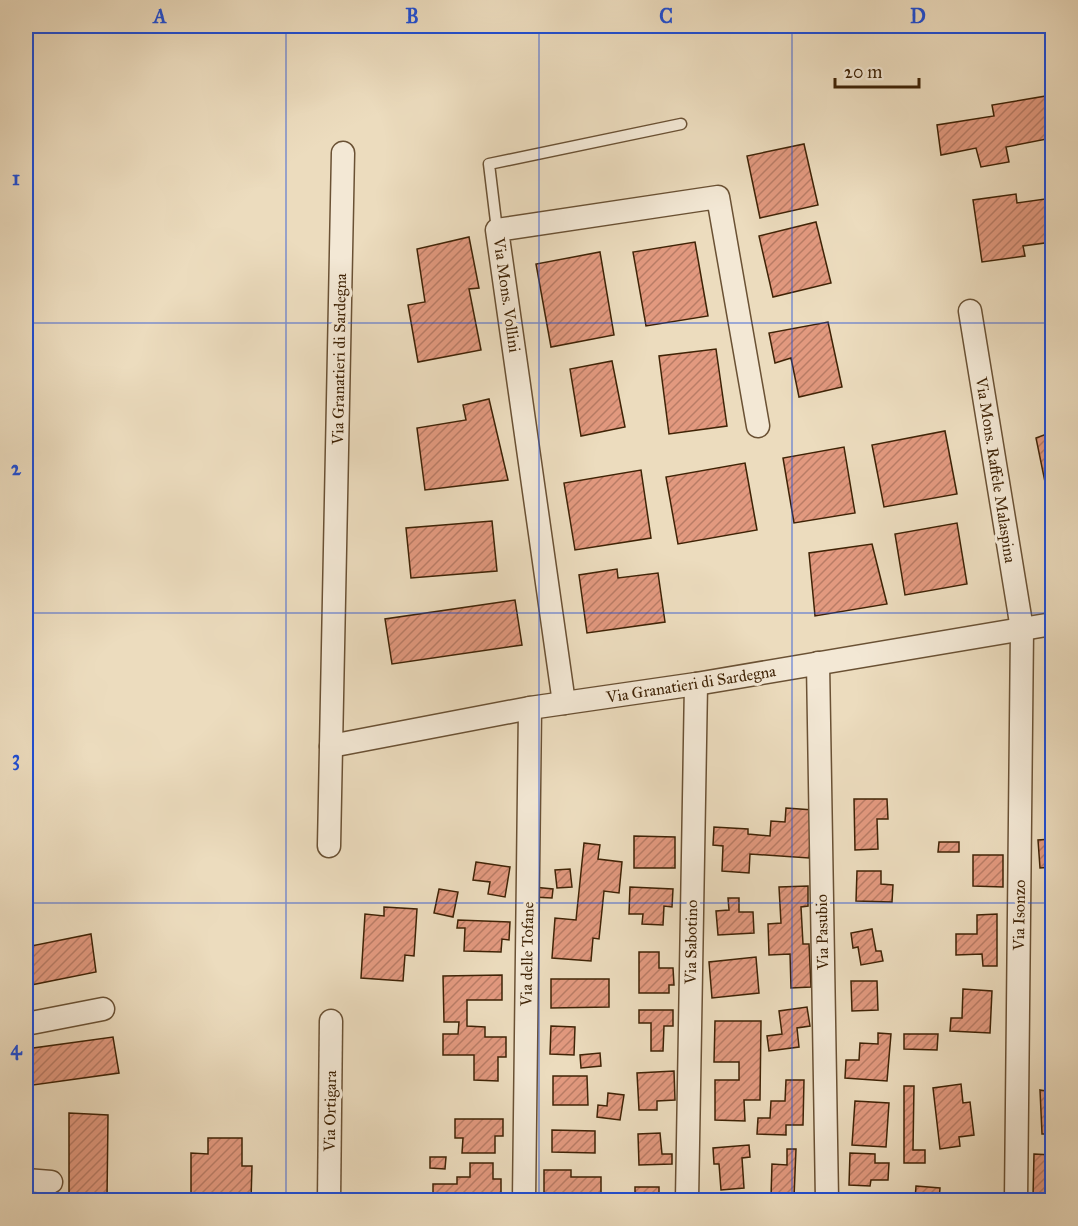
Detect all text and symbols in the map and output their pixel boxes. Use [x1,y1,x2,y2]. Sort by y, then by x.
text: A [151,4,167,28]
text: B [405,4,419,28]
text: C [659,4,673,28]
text: D [910,4,926,28]
scale bar [835,51,919,89]
text: 20 m [844,61,882,83]
text: 1 [12,166,20,190]
street label: Via Mons. Vollini [489,235,525,354]
street label: Via Granatieri di Sardegna [328,273,351,446]
street label: Via Mons. Raffele Malaspina [972,375,1020,565]
text: 2 [11,456,22,480]
street label: Via Granatieri di Sardegna [604,661,778,708]
text: 3 [12,746,20,771]
street label: Via Isonzo [1009,879,1029,952]
street label: Via Pasubio [812,894,832,971]
street label: Via Sabotino [681,900,701,985]
street label: Via delle Tofane [517,901,537,1007]
text: 4 [10,1036,22,1061]
street label: Via Ortigara [320,1070,341,1153]

